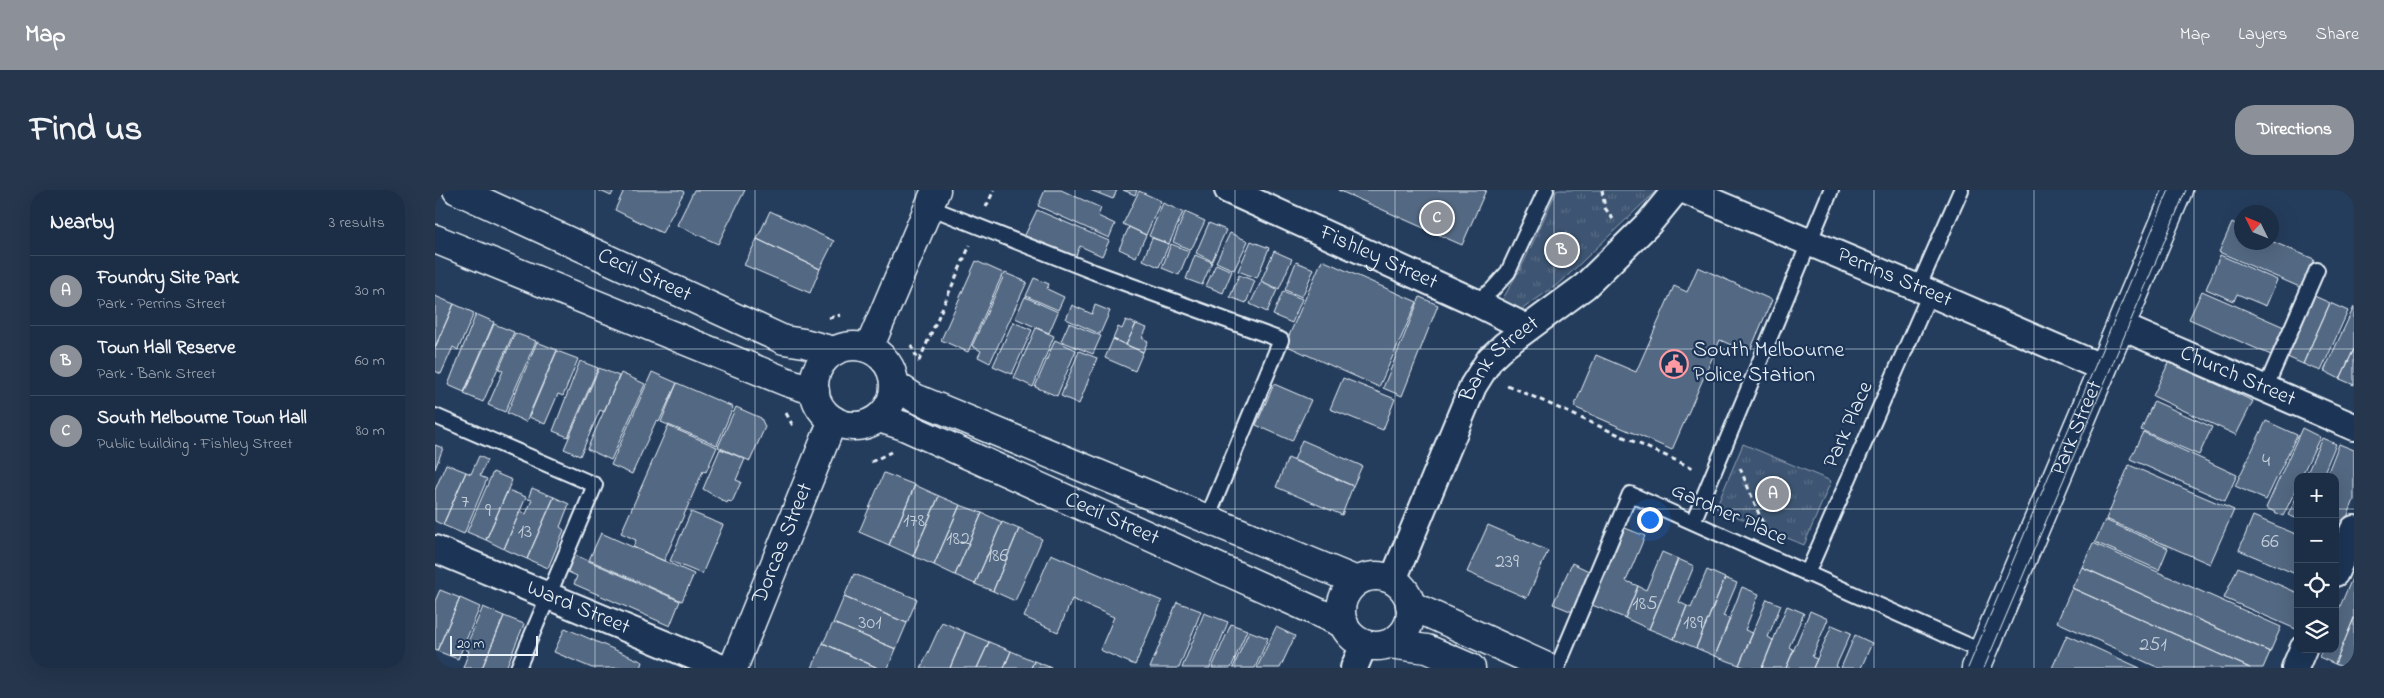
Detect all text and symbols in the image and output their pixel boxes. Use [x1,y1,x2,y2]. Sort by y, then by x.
text: Map [25,18,66,53]
text: Map [2180,22,2210,48]
text: Layers [2238,22,2288,48]
text: Share [2316,22,2359,48]
text: Find us [30,105,142,156]
button: Directions [2235,105,2354,155]
pin: C [1421,199,1453,237]
north arrow [2234,205,2279,250]
text: Nearby [50,208,114,238]
text: 3 results [329,211,385,235]
street label: Fishley Street [1313,217,1443,299]
pin: B [1546,231,1578,269]
street label: Cecil Street [592,240,697,312]
street label: Perrins Street [1832,240,1957,317]
text: Foundry Site Park [97,265,239,292]
text: A [61,279,71,303]
text: 30 m [355,279,385,303]
text: Park · Perrins Street [97,292,226,316]
street label: Bank Street [1452,308,1547,408]
text: Town Hall Reserve [97,335,236,362]
place label: South Melbourne Police Station [1693,335,1845,392]
street label: Church Street [2175,338,2301,416]
text: B [61,349,71,373]
text: 60 m [355,349,385,373]
public building icon: South Melbourne Police Station [1659,349,1689,379]
text: Park · Bank Street [97,362,216,386]
street label: Park Street [2043,375,2112,481]
street label: Park Place [1816,376,1882,473]
text: South Melbourne Town Hall [97,405,307,432]
text: C [62,419,70,443]
text: 80 m [356,419,385,443]
text: Public building · Fishley Street [97,432,293,456]
house number: 4 [2262,447,2270,476]
map controls [2294,473,2339,653]
button: + [2294,473,2339,518]
street label: Gardner Place [1666,475,1793,555]
pin: A [1757,475,1789,513]
street label: Dorcas Street [744,478,822,610]
street label: Cecil Street [1059,484,1165,555]
house number: 7 [461,488,469,517]
house number: 9 [485,497,491,526]
house number: 178 [903,507,925,536]
your location [1637,507,1663,533]
house number: 13 [518,518,532,547]
button: − [2294,518,2339,563]
house number: 182 [946,525,970,554]
house number: 66 [2261,528,2279,557]
house number: 186 [986,542,1009,571]
house number: 239 [1495,548,1519,577]
button: locate [2294,563,2339,608]
street label: Ward Street [522,573,635,644]
house number: 185 [1632,590,1658,619]
button: layers [2294,608,2339,653]
house number: 301 [858,609,882,638]
house number: 189 [1683,609,1703,638]
house number: 251 [2139,631,2167,660]
scale bar [450,633,537,656]
text: 20 m [457,634,484,655]

